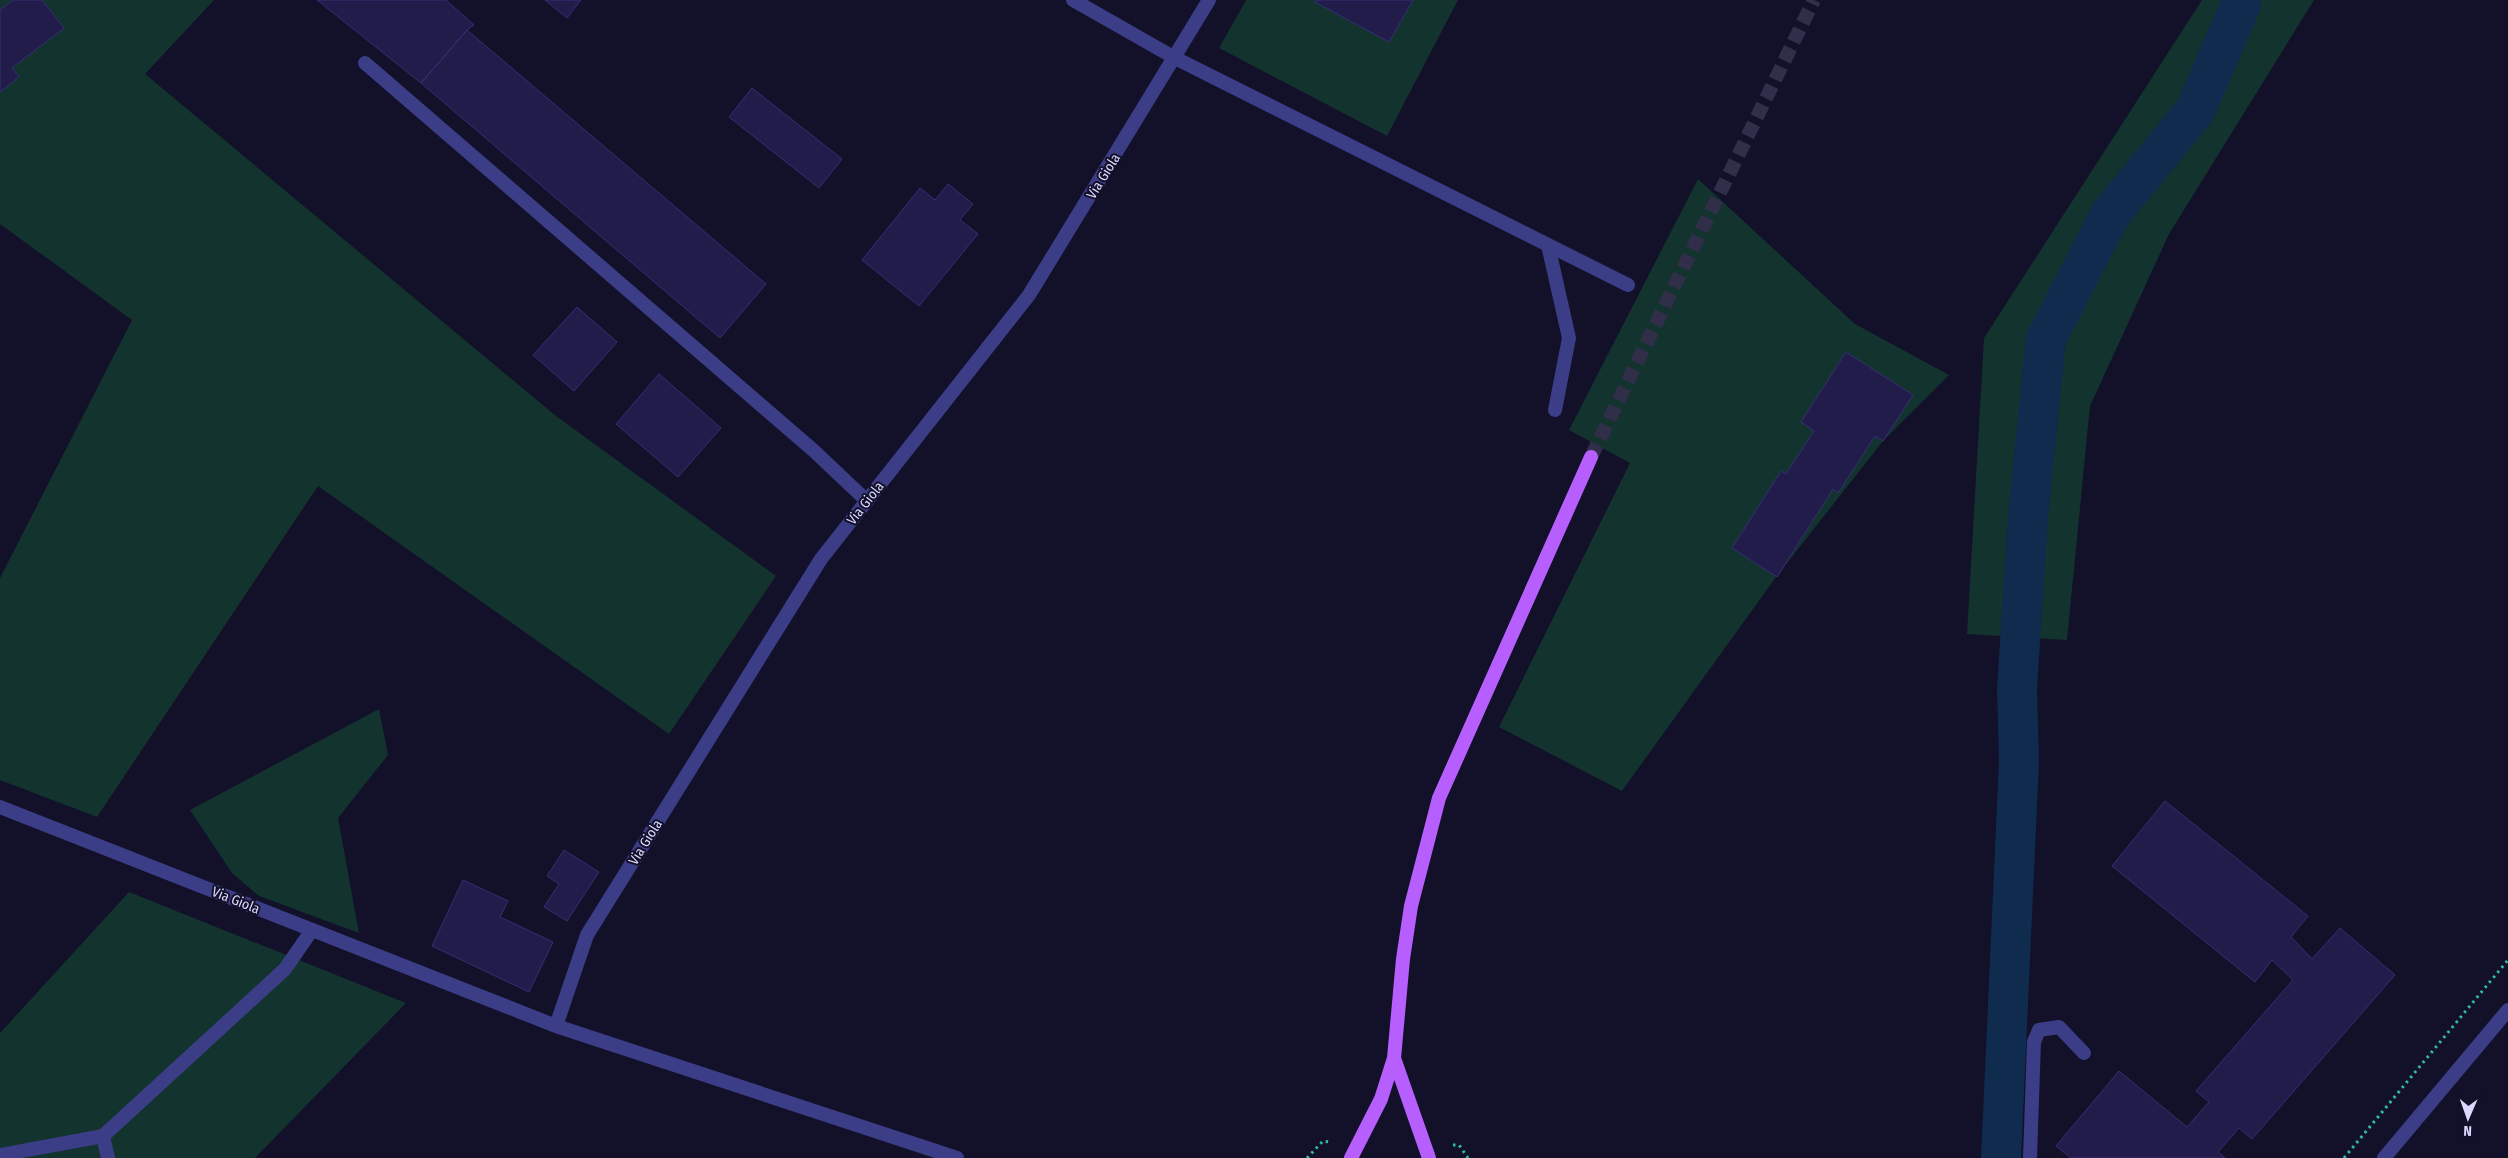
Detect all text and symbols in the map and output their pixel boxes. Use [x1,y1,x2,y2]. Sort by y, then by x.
street label: Via Giola [1083,150,1124,202]
street label: Via Giola [843,478,888,528]
street label: Via Giola [625,816,666,868]
street label: Via Giola [209,883,262,918]
north arrow [2443,1093,2493,1143]
text: N [2463,1122,2472,1139]

